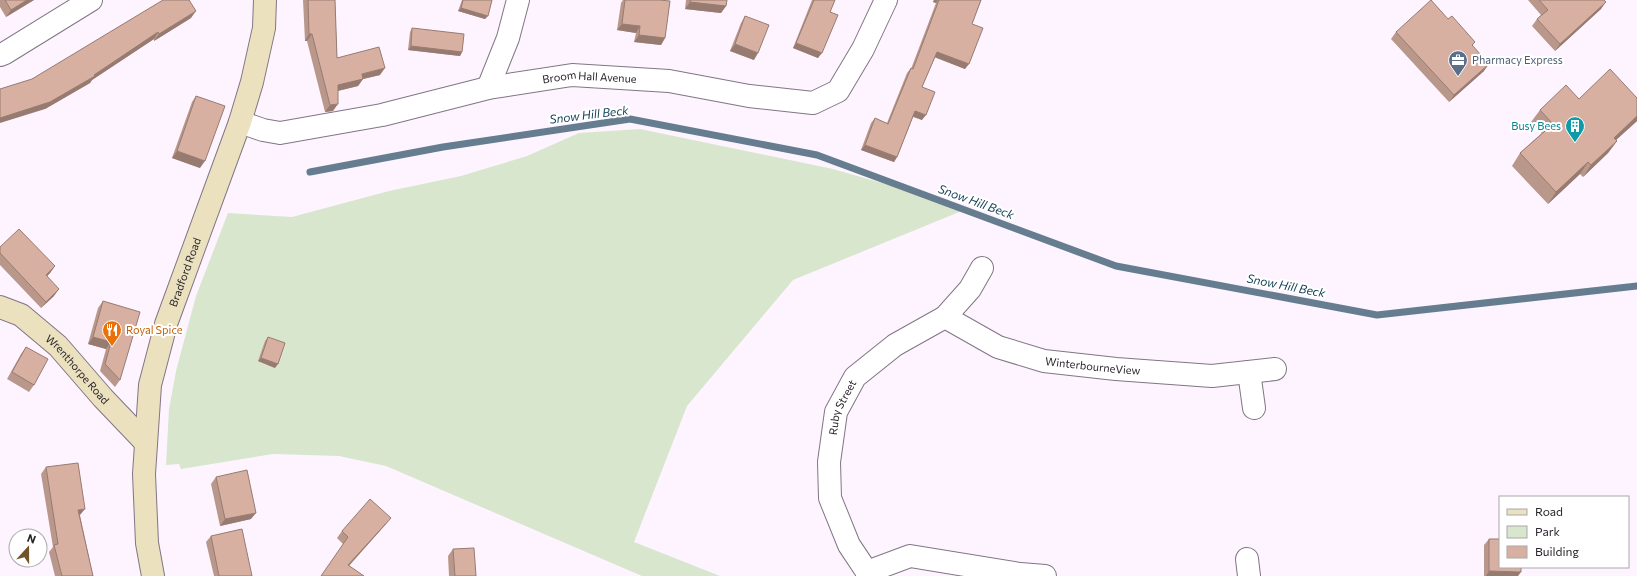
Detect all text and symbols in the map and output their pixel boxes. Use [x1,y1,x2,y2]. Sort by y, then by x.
office icon: Pharmacy Express [1447,49,1469,77]
place label: Pharmacy Express [1472,53,1563,66]
street label: Broom Hall Avenue [541,67,637,86]
water label: Snow Hill Beck [549,102,630,126]
building icon: Busy Bees [1564,115,1586,143]
place label: Busy Bees [1511,119,1561,132]
water label: Snow Hill Beck [937,181,1017,221]
street label: Bradford Road [166,236,203,308]
water label: Snow Hill Beck [1246,271,1327,300]
restaurant icon: Royal Spice [101,319,123,347]
place label: Royal Spice [126,323,183,336]
street label: Wrenthorpe Road [43,331,112,406]
street label: WinterbourneView [1045,354,1141,377]
street label: Ruby Street [826,377,859,436]
legend [1499,496,1629,568]
text: Road [1535,504,1563,518]
text: Park [1535,524,1561,538]
north arrow [8,528,48,568]
text: N [26,531,38,546]
text: Building [1535,544,1579,558]

